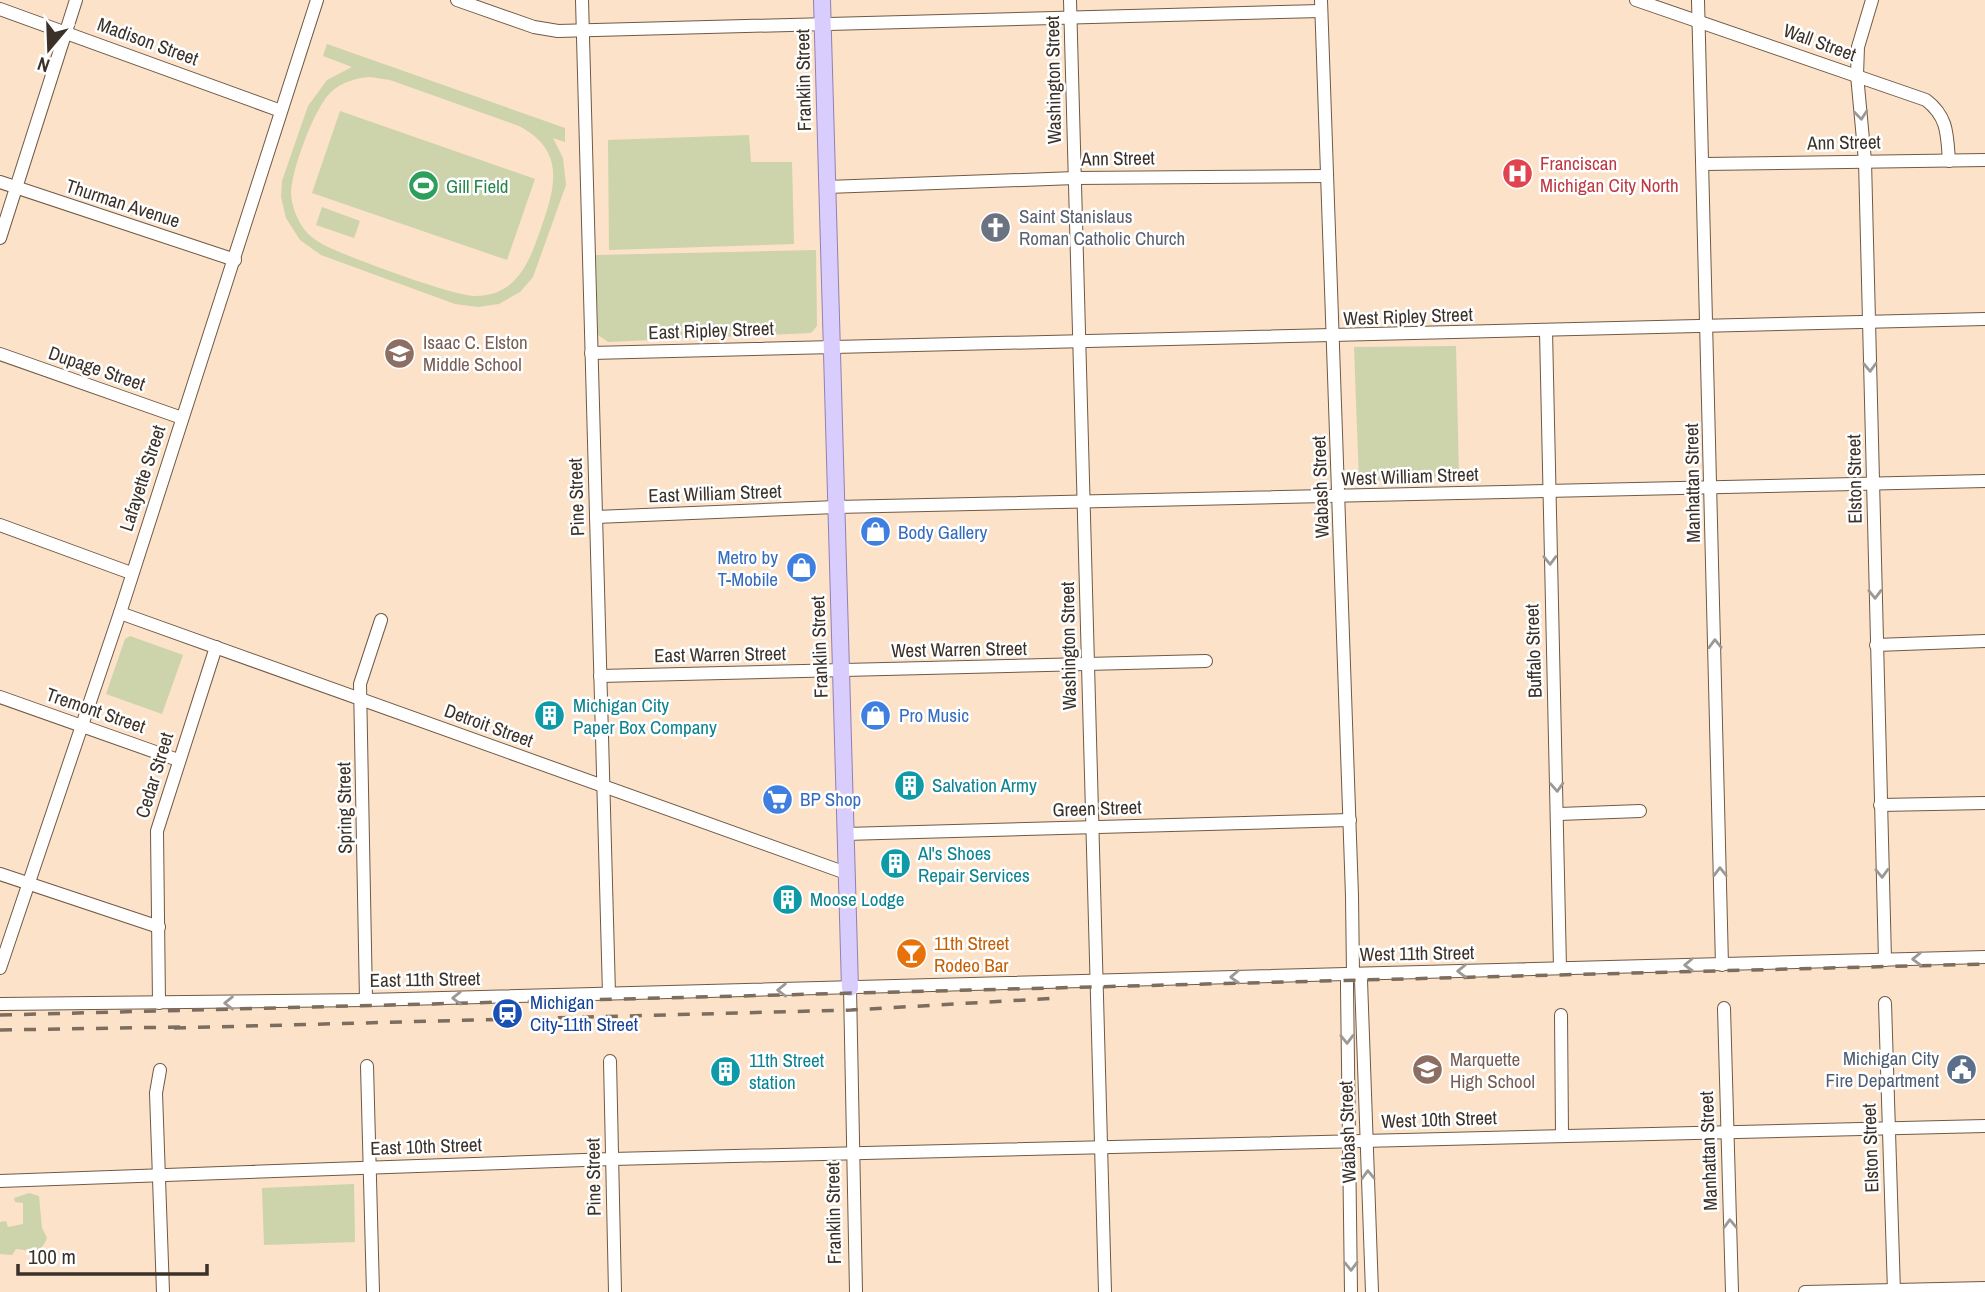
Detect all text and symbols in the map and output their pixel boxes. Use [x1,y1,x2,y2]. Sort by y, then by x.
street label: Madison Street [94,11,203,72]
north arrow [14,14,84,84]
street label: Washington Street [1039,15,1067,144]
street label: Wall Street [1780,17,1861,67]
street label: Franklin Street [789,28,817,131]
text: N [34,51,53,79]
one-way arrow [1853,109,1868,121]
street label: Ann Street [1806,128,1882,156]
street label: Ann Street [1080,144,1156,172]
place label: Franciscan Michigan City North [1540,150,1679,198]
hospital icon: Franciscan Michigan City North [1500,157,1534,191]
sports icon: Gill Field [406,169,440,203]
street label: Thurman Avenue [63,172,183,234]
place label: Gill Field [446,173,508,199]
place label: Saint Stanislaus Roman Catholic Church [1019,203,1185,251]
church icon: Saint Stanislaus Roman Catholic Church [979,210,1013,244]
street label: West Ripley Street [1343,301,1474,331]
street label: East Ripley Street [648,315,775,345]
place label: Isaac C. Elston Middle School [423,329,528,377]
school or university icon: Isaac C. Elston Middle School [383,336,417,370]
street label: Dupage Street [45,339,149,397]
one-way arrow [1862,362,1878,372]
street label: Lafayette Street [113,421,172,534]
street label: Manhattan Street [1678,422,1706,543]
street label: Elston Street [1840,434,1868,524]
street label: Wabash Street [1305,435,1335,539]
street label: Pine Street [562,457,590,536]
street label: West William Street [1341,461,1480,491]
street label: East William Street [648,478,783,508]
shop icon: Body Gallery [858,515,892,549]
place label: Body Gallery [898,519,987,545]
place label: Metro by T-Mobile [717,544,778,592]
shop icon: Metro by T-Mobile [784,551,818,585]
one-way arrow [1542,555,1558,565]
street label: Washington Street [1054,581,1082,710]
one-way arrow [1868,589,1883,600]
street label: Franklin Street [804,595,834,699]
street label: Buffalo Street [1518,603,1548,699]
street label: West Warren Street [891,635,1028,663]
one-way arrow [1708,639,1723,650]
street label: East Warren Street [654,640,787,668]
street label: Tremont Street [43,681,150,739]
place label: Michigan City Paper Box Company [573,692,717,740]
street label: Detroit Street [441,697,538,753]
shop icon: Pro Music [859,698,893,732]
building icon: Michigan City Paper Box Company [533,699,567,733]
place label: Pro Music [899,702,969,728]
street label: Cedar Street [129,728,180,821]
street label: Spring Street [330,761,358,854]
building icon: Salvation Army [892,768,926,802]
place label: Salvation Army [932,772,1037,798]
supermarket icon: BP Shop [760,782,794,816]
one-way arrow [1550,782,1565,793]
place label: BP Shop [800,786,861,812]
street label: Green Street [1052,793,1143,823]
place label: Al's Shoes Repair Services [917,840,1030,888]
building icon: Al's Shoes Repair Services [878,847,912,881]
one-way arrow [1713,866,1728,877]
one-way arrow [1875,868,1890,879]
building icon: Moose Lodge [770,882,804,916]
place label: Moose Lodge [810,886,904,912]
place label: 11th Street Rodeo Bar [934,930,1010,978]
bar icon: 11th Street Rodeo Bar [894,937,928,971]
street label: West 11th Street [1359,939,1475,967]
one-way arrow [1911,951,1922,967]
one-way arrow [1684,958,1695,973]
one-way arrow [1456,963,1467,979]
street label: East 11th Street [369,965,481,993]
one-way arrow [1229,969,1239,985]
one-way arrow [776,982,787,997]
place label: Michigan City-11th Street [530,989,639,1037]
one-way arrow [451,990,462,1005]
one-way arrow [224,995,234,1011]
station icon: Michigan City-11th Street [490,996,524,1030]
one-way arrow [1339,1034,1355,1044]
place label: Michigan City Fire Department [1826,1045,1940,1093]
place label: Marquette High School [1450,1046,1535,1094]
place label: 11th Street station [749,1047,825,1095]
public building icon: Michigan City Fire Department [1945,1052,1979,1086]
school or university icon: Marquette High School [1410,1053,1444,1087]
building icon: 11th Street station [709,1054,743,1088]
street label: Wabash Street [1332,1080,1362,1184]
street label: Manhattan Street [1693,1090,1723,1211]
street label: Elston Street [1855,1102,1885,1193]
street label: West 10th Street [1381,1104,1498,1134]
street label: East 10th Street [370,1131,483,1161]
street label: Pine Street [579,1137,607,1216]
street label: Franklin Street [819,1161,847,1264]
one-way arrow [1361,1169,1376,1180]
one-way arrow [1722,1218,1737,1229]
scale bar [18,1232,206,1276]
text: 100 m [28,1242,76,1271]
one-way arrow [1343,1261,1358,1272]

